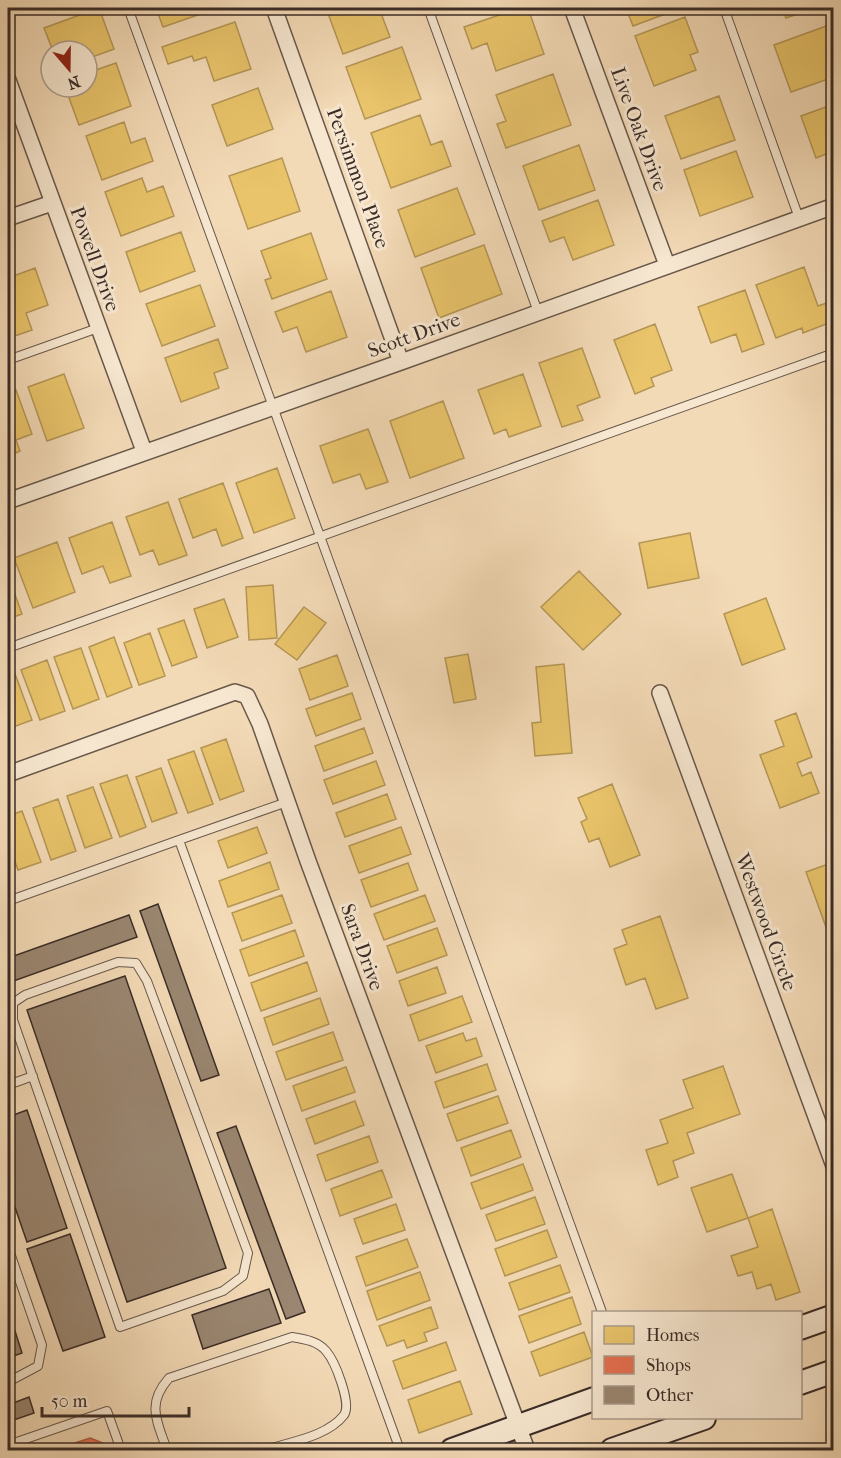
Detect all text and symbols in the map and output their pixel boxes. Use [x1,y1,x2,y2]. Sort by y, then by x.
north arrow [39,39,99,99]
street label: Live Oak Drive [606,64,672,194]
text: N [64,72,83,94]
street label: Persimmon Place [322,105,394,252]
street label: Powell Drive [65,203,125,315]
street label: Scott Drive [365,308,463,362]
street label: Westwood Circle [730,849,802,994]
street label: Sara Drive [336,901,388,994]
legend [592,1311,802,1419]
text: Homes [646,1325,700,1346]
text: Shops [646,1355,691,1376]
scale bar [42,1380,189,1418]
text: Other [646,1385,694,1406]
text: 50 m [51,1391,88,1412]

